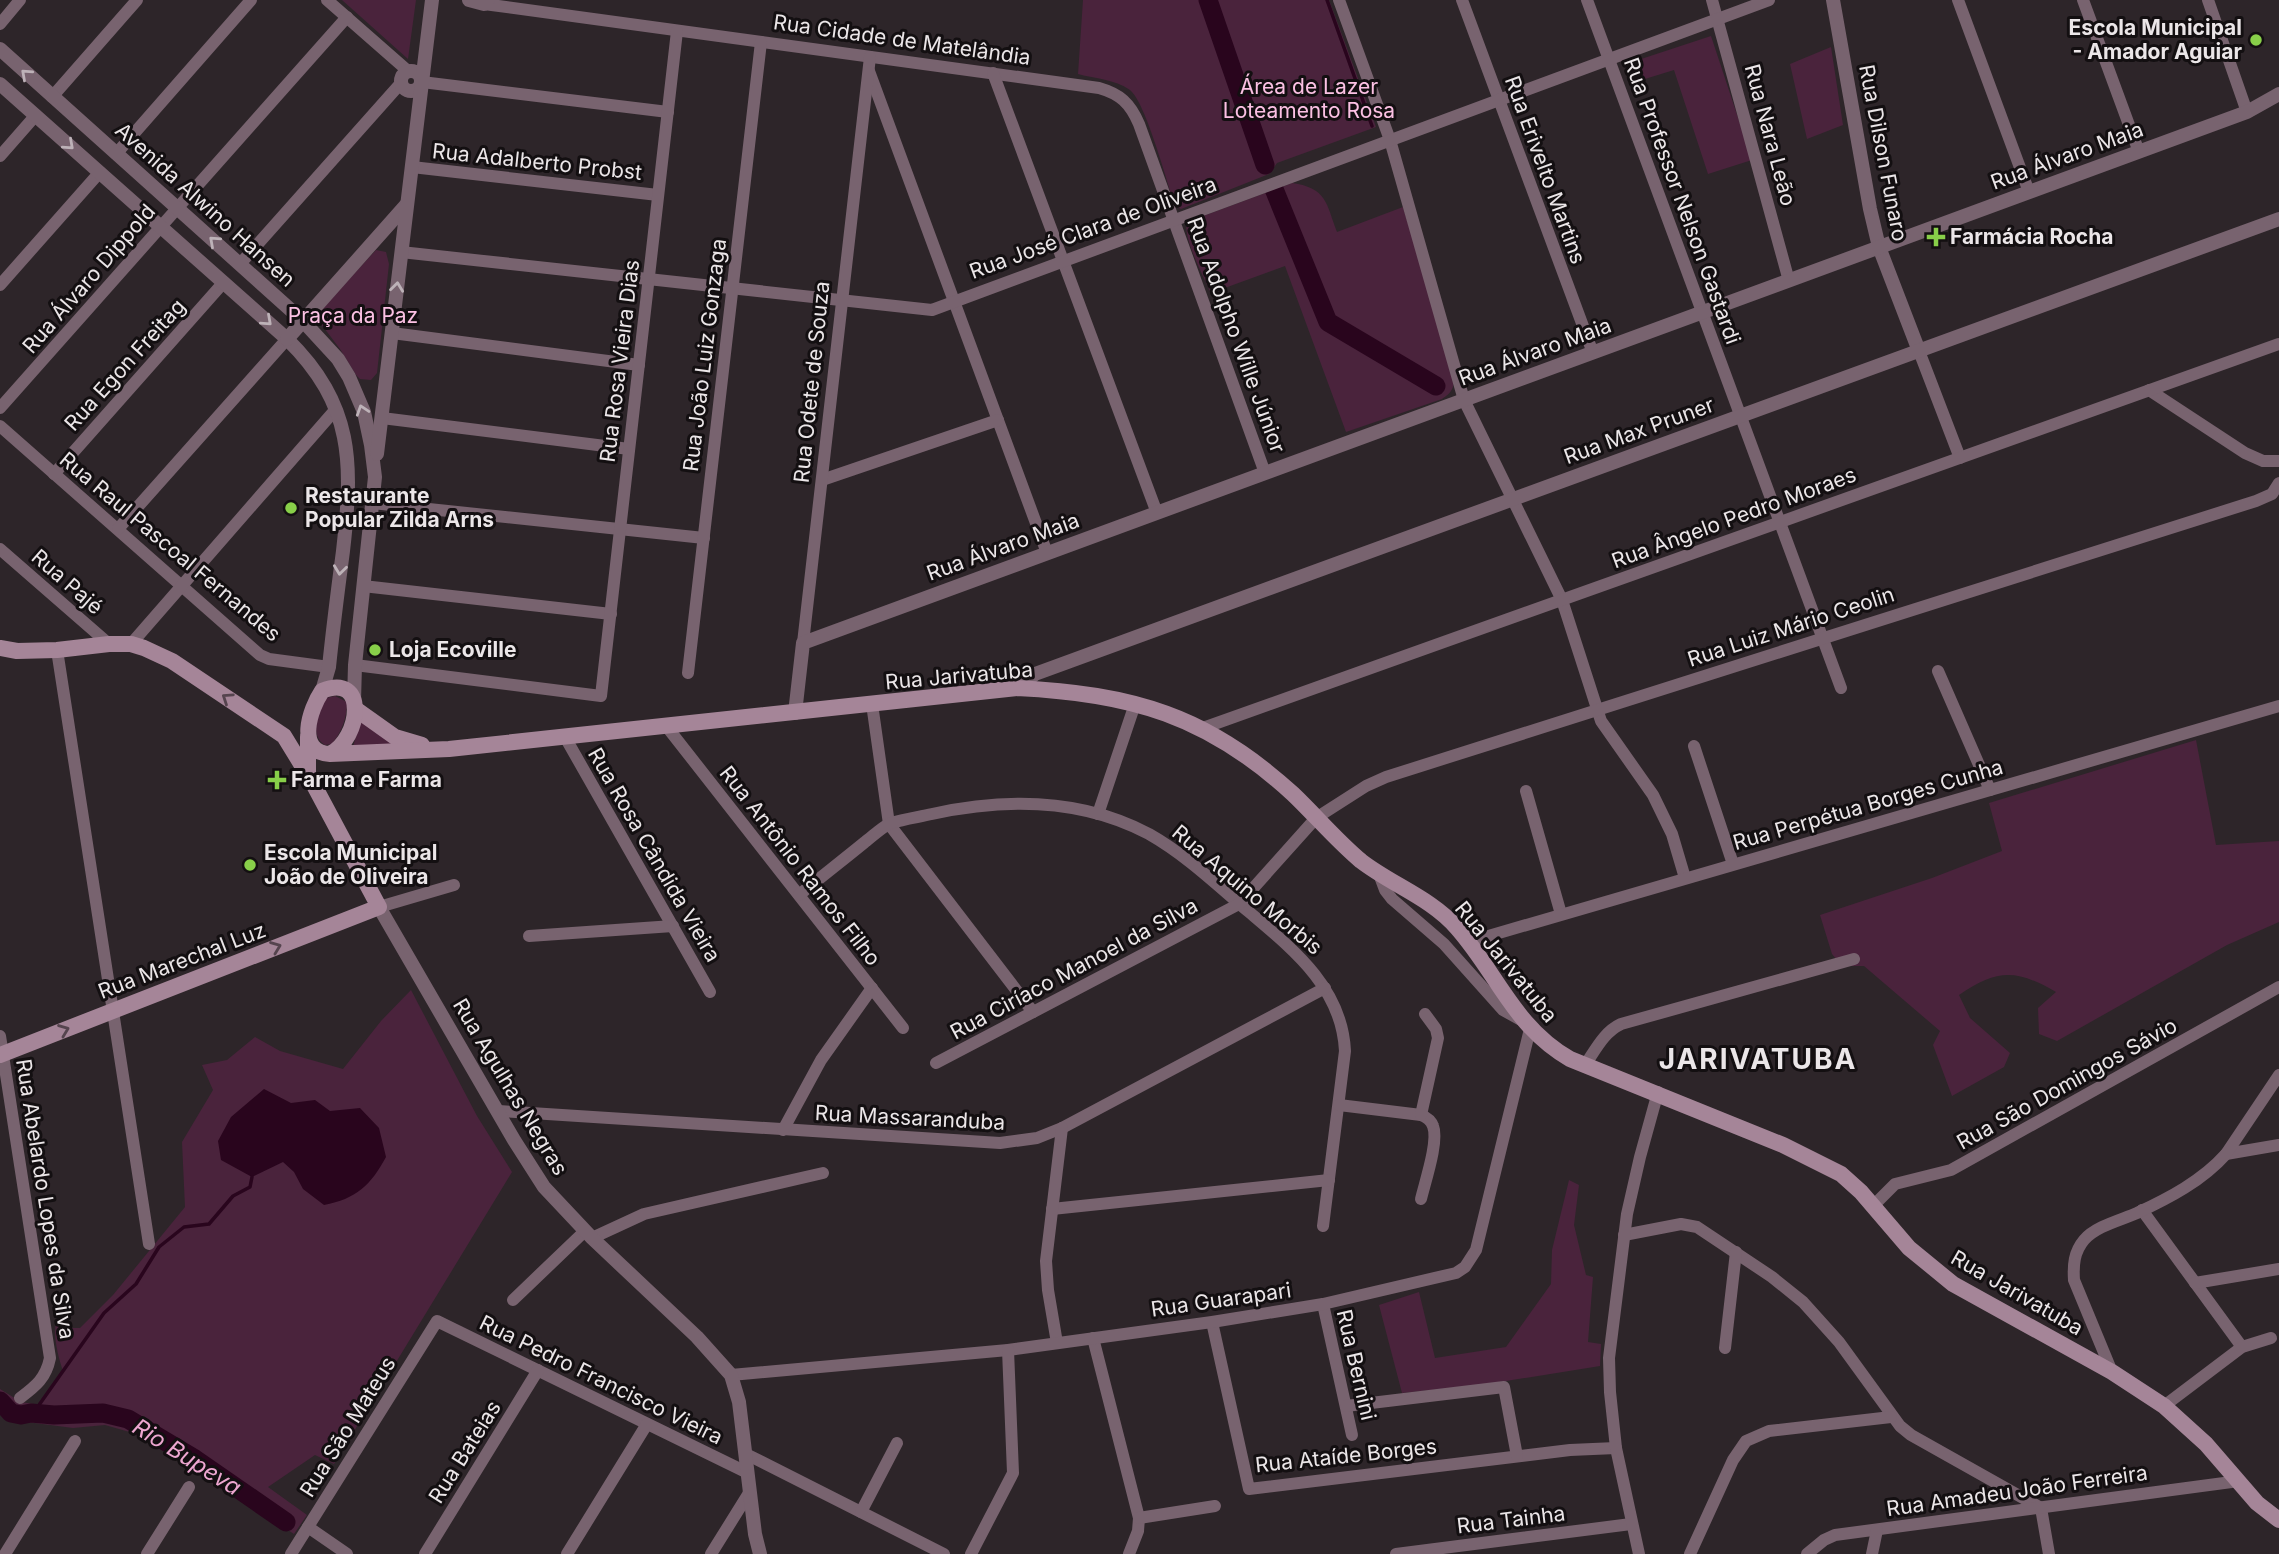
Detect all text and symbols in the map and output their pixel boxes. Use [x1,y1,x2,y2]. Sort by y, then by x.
street label: Rua Cidade de Matelândia [772,9,1032,70]
place label: Escola Municipal - Amador Aguiar [2069,15,2242,64]
marker: Escola Municipal - Amador Aguiar [2248,32,2264,48]
street label: Rua Professor Nelson Gastardi [1619,54,1746,348]
street label: Rua Nara Leão [1740,61,1801,208]
street label: Rua Dilson Funaro [1854,62,1913,243]
one-way arrow [21,69,34,82]
street label: Rua Erivelto Martins [1500,72,1591,267]
park label: Área de Lazer Loteamento Rosa [1223,73,1395,123]
street label: Rua Álvaro Maia [1987,115,2147,195]
street label: Avenida Alwino Hansen [110,117,300,292]
one-way arrow [61,137,74,149]
street label: Rua Adalberto Probst [431,138,643,185]
street label: Rua José Clara de Oliveira [966,171,1220,284]
street label: Rua Álvaro Dippold [16,198,160,358]
street label: Rua Adolpho Wille Júnior [1182,214,1291,456]
place label: Farmácia Rocha [1950,224,2113,249]
marker: Farmácia Rocha [1928,229,1944,245]
one-way arrow [209,237,222,250]
street label: Rua João Luiz Gonzaga [678,237,731,473]
street label: Rua Rosa Vieira Dias [595,258,644,464]
street label: Rua Odete de Souza [788,280,835,484]
one-way arrow [390,281,405,293]
street label: Rua Egon Freitag [59,294,190,436]
park label: Praça da Paz [288,303,418,328]
street label: Rua Álvaro Maia [1455,311,1615,391]
one-way arrow [259,312,272,325]
street label: Rua Max Pruner [1560,392,1717,469]
one-way arrow [356,404,371,416]
street label: Rua Raul Pascoal Fernandes [55,447,286,646]
street label: Rua Ângelo Pedro Moraes [1608,461,1859,573]
place label: Restaurante Popular Zilda Arns [305,483,494,532]
marker: Restaurante Popular Zilda Arns [283,500,299,516]
street label: Rua Álvaro Maia [923,506,1083,586]
street label: Rua Pajé [27,544,108,619]
one-way arrow [333,564,348,576]
street label: Rua Luiz Mário Ceolin [1684,581,1897,672]
place label: Loja Ecoville [389,637,516,662]
marker: Loja Ecoville [367,642,383,658]
street label: Rua Jarivatuba [884,657,1034,694]
one-way arrow [222,694,235,707]
street label: Rua Rosa Cândida Vieira [583,743,726,966]
street label: Rua Perpétua Borges Cunha [1730,754,2006,855]
street label: Rua Antônio Ramos Filho [715,761,886,971]
place label: Farma e Farma [291,767,442,792]
marker: Farma e Farma [269,772,285,788]
street label: Rua Aquino Morbis [1167,820,1327,960]
place label: Escola Municipal João de Oliveira [264,840,437,889]
marker: Escola Municipal João de Oliveira [242,857,258,873]
street label: Rua Ciríaco Manoel da Silva [946,893,1202,1044]
street label: Rua Jarivatuba [1450,896,1563,1027]
street label: Rua Marechal Luz [95,917,269,1004]
one-way arrow [269,942,281,956]
street label: Rua Agulhas Negras [448,994,573,1180]
street label: Rua São Domingos Sávio [1952,1013,2181,1155]
one-way arrow [57,1024,69,1038]
district label: JARIVATUBA [1659,1042,1857,1076]
street label: Rua Abelardo Lopes da Silva [11,1057,80,1341]
street label: Rua Massaranduba [814,1100,1006,1135]
street label: Rua Jarivatuba [1947,1245,2088,1340]
street label: Rua Guarapari [1149,1277,1293,1322]
street label: Rua Bernini [1332,1307,1381,1423]
street label: Rua Pedro Francisco Vieira [476,1310,727,1449]
street label: Rua São Mateus [294,1352,401,1501]
street label: Rua Bateias [423,1396,506,1508]
water label: Rio Bupeva [128,1413,246,1501]
street label: Rua Ataíde Borges [1254,1434,1438,1477]
street label: Rua Amadeu João Ferreira [1885,1460,2149,1521]
street label: Rua Tainha [1455,1500,1567,1539]

